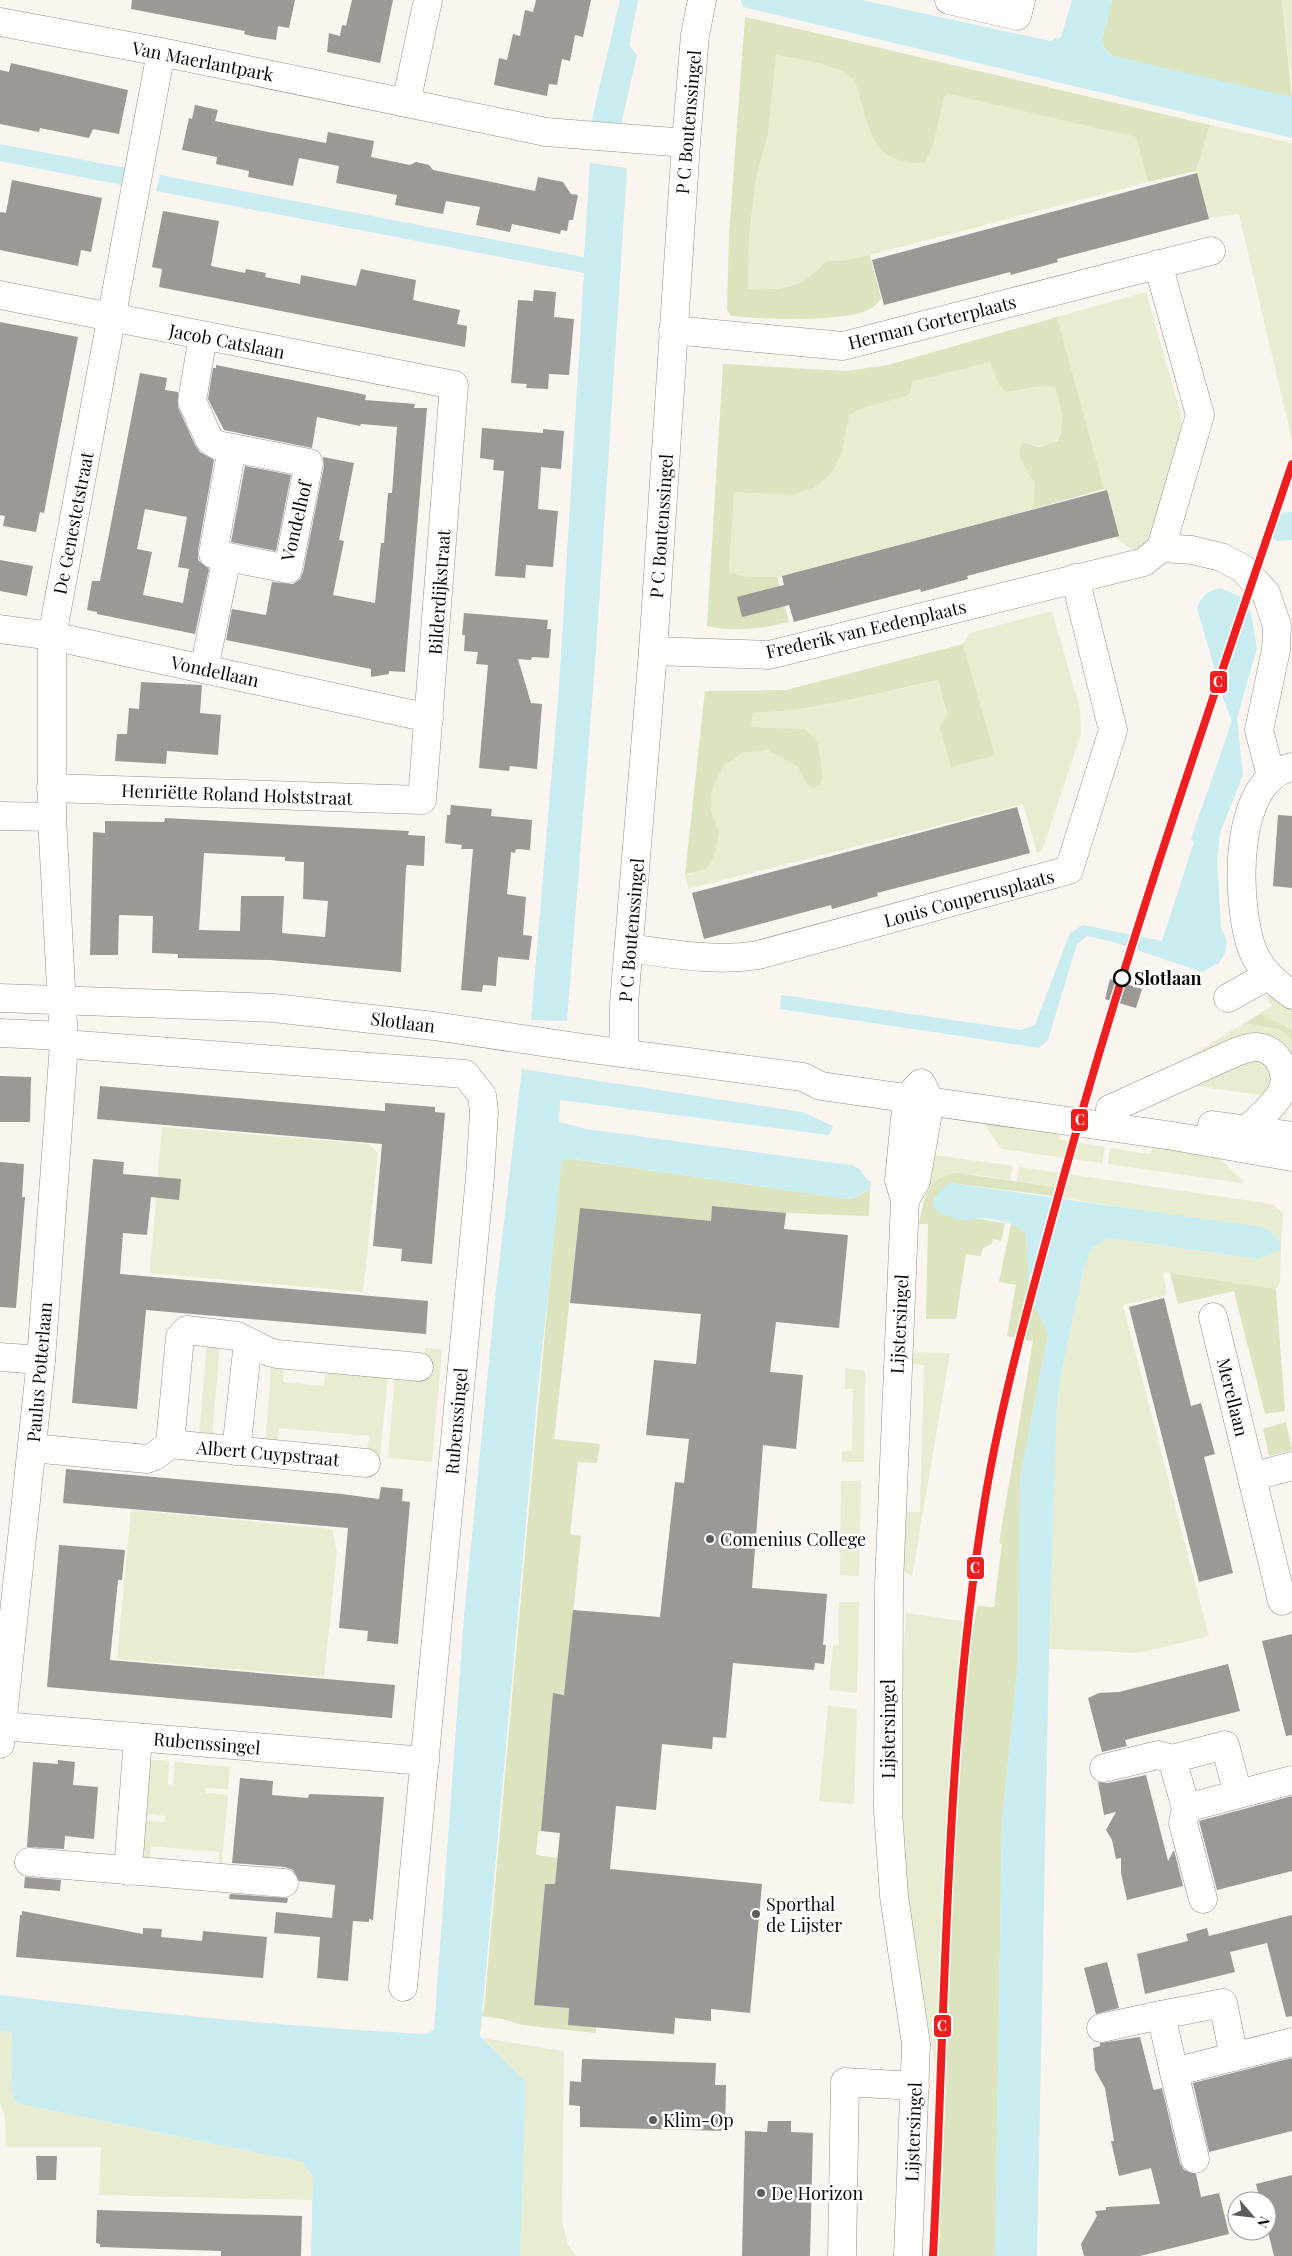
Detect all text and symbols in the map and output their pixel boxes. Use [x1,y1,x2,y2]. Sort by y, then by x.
street label: Van Maerlantpark [129,35,276,87]
street label: P C Boutenssingel [670,49,706,195]
street label: Herman Gorterplaats [845,289,1019,355]
street label: Jacob Catslaan [166,318,287,364]
street label: De Genestetstraat [47,449,99,596]
street label: P C Boutenssingel [644,453,678,599]
street label: Vondelhof [275,476,317,565]
street label: Bilderdijkstraat [423,528,455,656]
street label: Frederik van Eedenplaats [764,594,968,664]
street label: Vondellaan [168,650,261,692]
line badge: C [1209,670,1228,694]
text: C [1213,672,1223,691]
street label: Henriëtte Roland Holststraat [121,778,354,810]
street label: P C Boutenssingel [613,857,649,1003]
street label: Louis Couperusplaats [881,864,1057,932]
place label: Slotlaan [1134,966,1202,990]
marker: Slotlaan [1113,969,1131,987]
street label: Slotlaan [369,1006,437,1038]
line badge: C [1070,1108,1089,1132]
text: C [1075,1110,1085,1129]
street label: Lijstersingel [884,1274,914,1374]
street label: Paulus Potterlaan [21,1301,57,1443]
street label: Merellaan [1212,1355,1254,1439]
street label: Rubenssingel [439,1366,473,1476]
street label: Albert Cuypstraat [195,1435,341,1471]
place label: Comenius College [720,1527,866,1551]
marker: Comenius College [704,1533,716,1545]
line badge: C [966,1556,985,1580]
text: C [970,1558,980,1577]
street label: Lijstersingel [876,1679,900,1779]
street label: Rubenssingel [152,1726,262,1760]
place label: Sporthal de Lijster [766,1892,842,1937]
marker: Sporthal de Lijster [750,1908,762,1920]
line badge: C [933,2014,952,2038]
text: C [937,2016,947,2035]
street label: Lijstersingel [899,2082,927,2182]
place label: Klim-Op [663,2108,734,2132]
marker: Klim-Op [647,2114,659,2126]
place label: De Horizon [771,2181,863,2205]
marker: De Horizon [755,2187,767,2199]
north arrow [1227,2191,1277,2241]
text: N [1253,2213,1275,2231]

